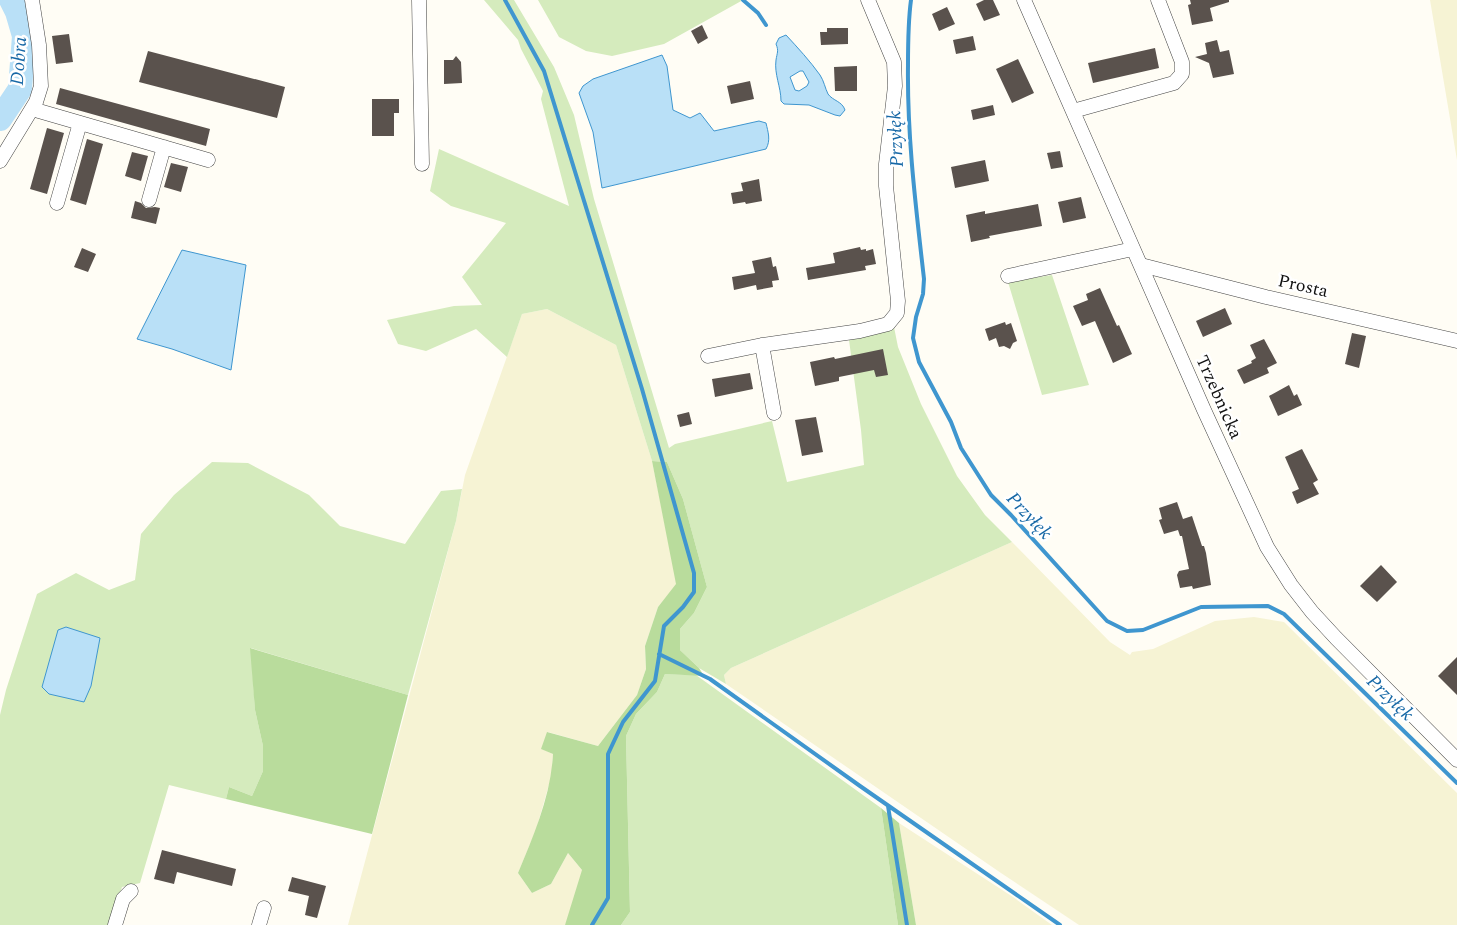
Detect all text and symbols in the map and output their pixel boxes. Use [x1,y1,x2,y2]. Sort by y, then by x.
water label: Dobra [3,35,35,86]
water label: Przyłęk [880,110,912,168]
street label: Prosta [1275,267,1331,305]
street label: Trzebnicka [1189,351,1250,443]
water label: Przyłęk [999,485,1059,547]
water label: Przyłęk [1360,668,1421,728]

